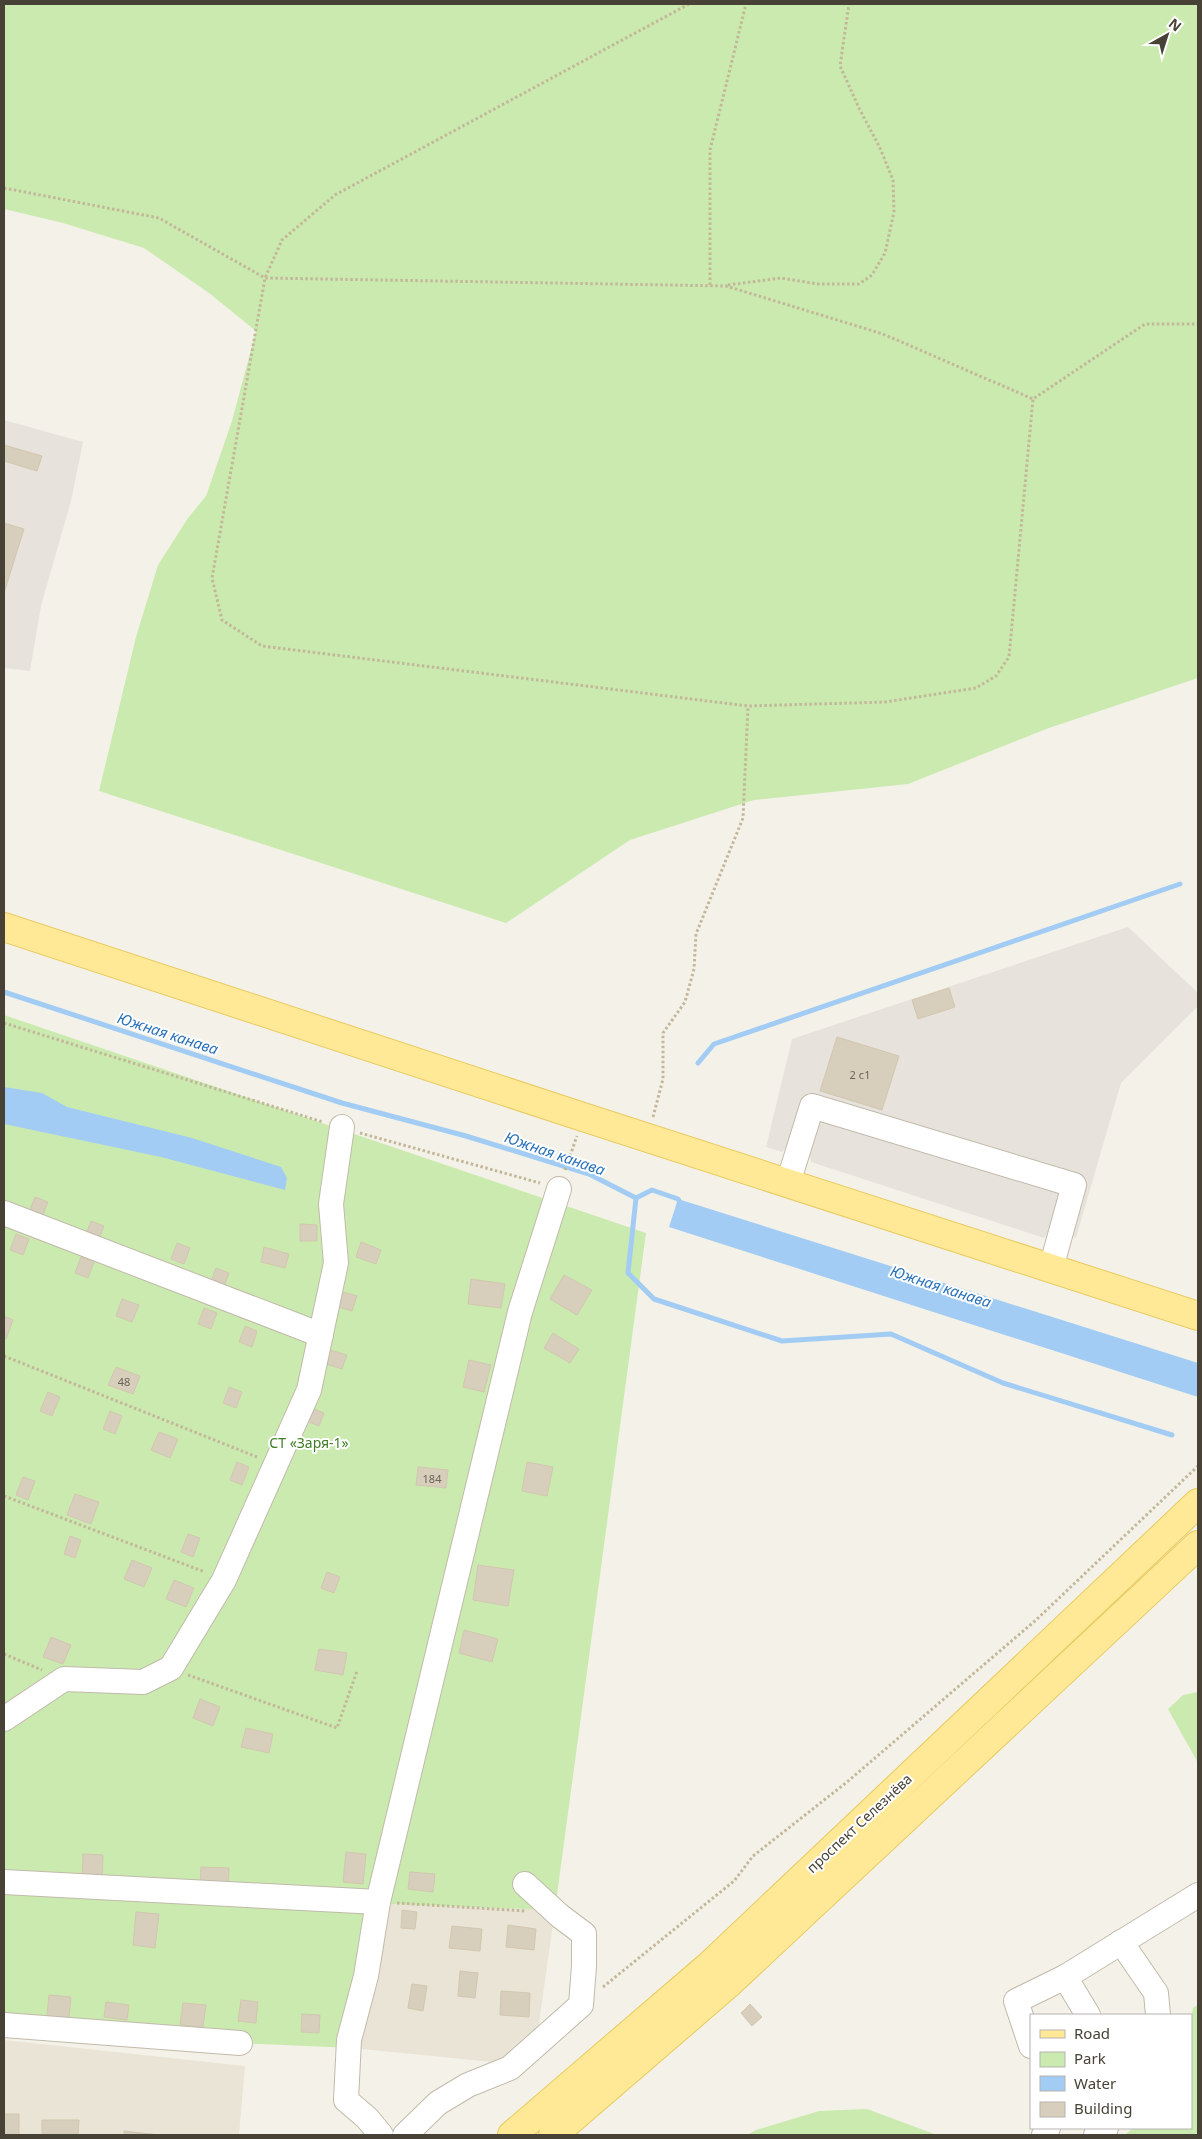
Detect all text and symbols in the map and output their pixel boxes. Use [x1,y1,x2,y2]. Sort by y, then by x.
north arrow [1142,10,1192,60]
text: N [1165,14,1186,35]
water label: Южная канава [115,1007,221,1059]
house number: 2 с1 [850,1067,870,1082]
water label: Южная канава [502,1126,608,1180]
water label: Южная канава [888,1260,994,1312]
house number: 48 [118,1374,130,1389]
park label: СТ «Заря-1» [269,1433,349,1452]
house number: 184 [423,1471,442,1486]
street label: проспект Селезнёва [802,1769,916,1877]
legend [1030,2014,1192,2129]
text: Road [1074,2023,1110,2043]
text: Park [1074,2048,1106,2068]
text: Water [1074,2073,1116,2093]
text: Building [1074,2098,1132,2118]

